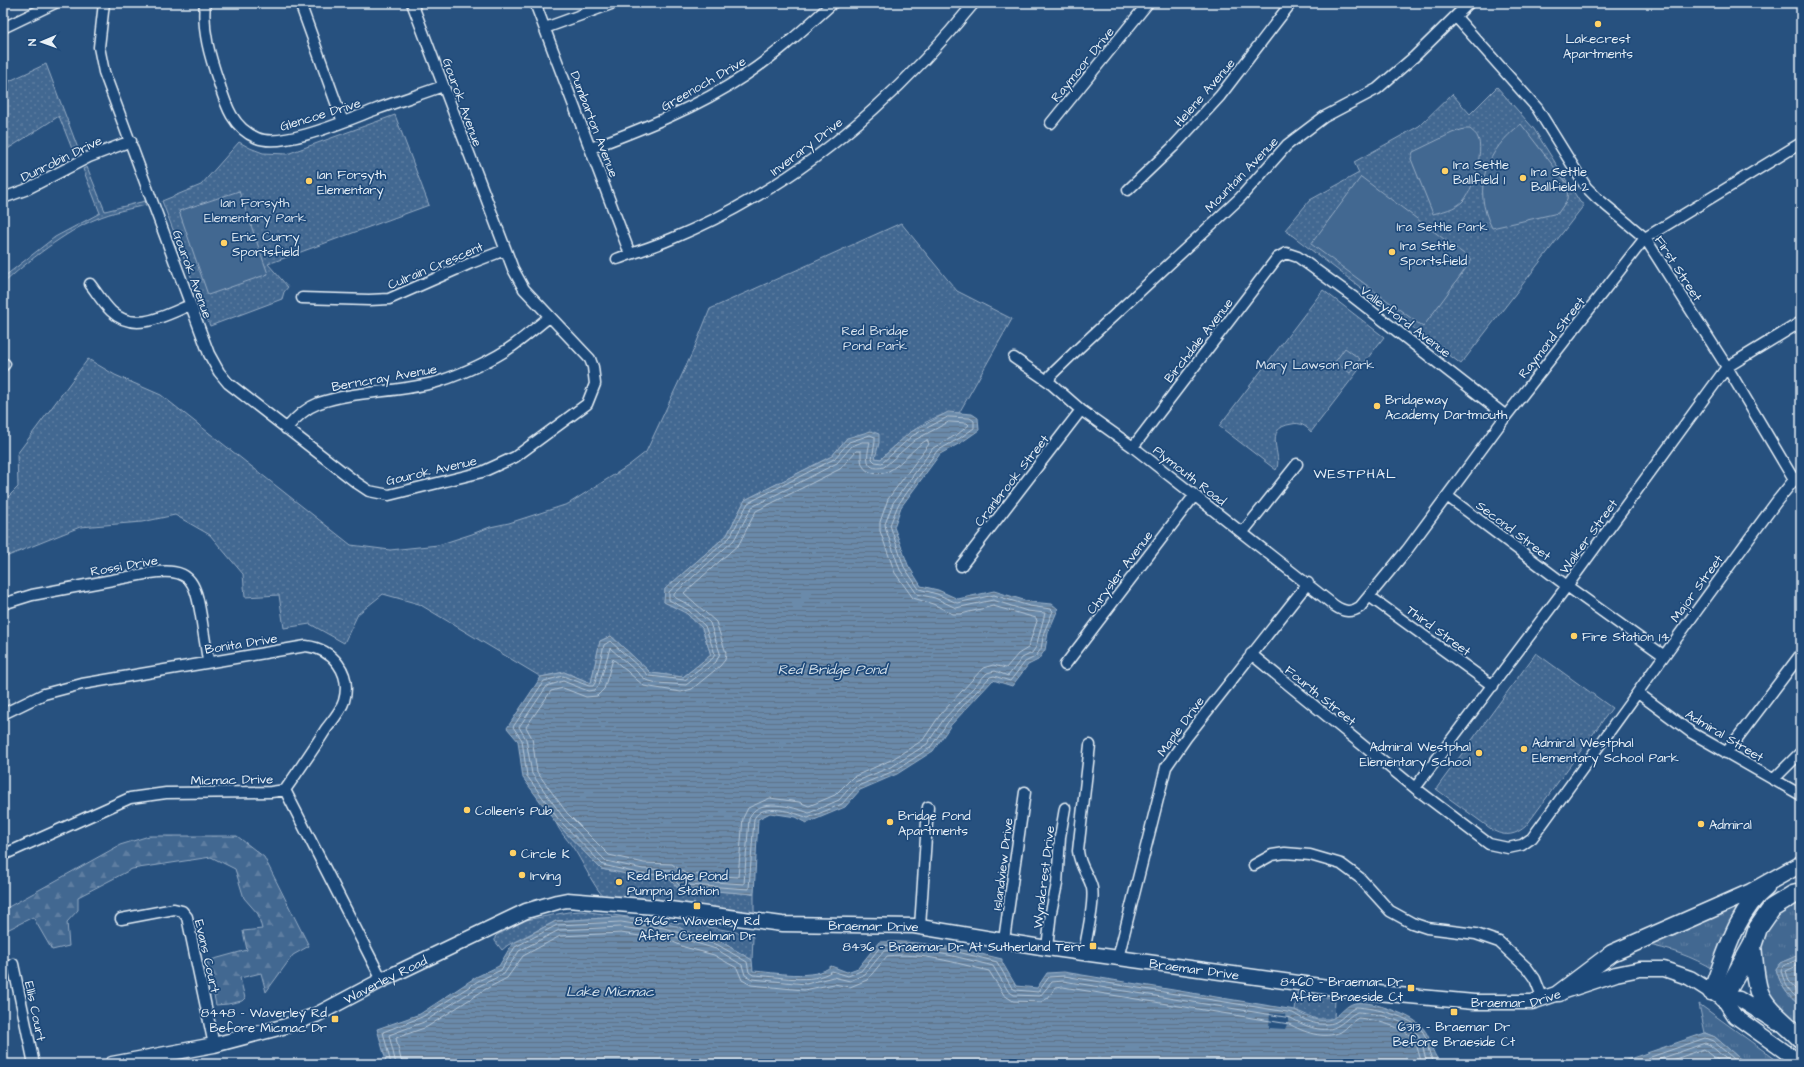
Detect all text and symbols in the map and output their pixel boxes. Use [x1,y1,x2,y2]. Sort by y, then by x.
marker: Lakecrest Apartments [1593,19,1603,29]
north arrow [22,22,62,62]
street label: Raymoor Drive [1047,23,1119,106]
place label: Lakecrest Apartments [1563,30,1633,63]
text: N [25,39,40,46]
street label: Greenoch Drive [658,52,749,115]
street label: Helene Avenue [1170,55,1239,131]
street label: Gourok Avenue [438,56,486,149]
street label: Dumbarton Avenue [565,69,623,180]
street label: Glencoe Drive [278,94,363,136]
street label: Inverary Drive [766,113,847,181]
street label: Dunrobin Drive [18,131,105,186]
street label: Mountain Avenue [1201,133,1283,217]
place label: Ira Settle Ballfield 1 [1453,156,1509,189]
place label: Ira Settle Ballfield 2 [1531,163,1590,196]
place label: Ian Forsyth Elementary [317,166,387,200]
marker: Ira Settle Ballfield 1 [1440,166,1450,176]
marker: Ira Settle Ballfield 2 [1518,173,1528,183]
marker: Ian Forsyth Elementary [304,176,314,186]
park label: Ian Forsyth Elementary Park [204,194,306,228]
park label: Ira Settle Park [1396,218,1488,236]
street label: Gourok Avenue [168,228,216,321]
place label: Eric Curry Sportsfield [232,228,300,261]
street label: First Street [1650,232,1707,306]
street label: Culrain Crescent [385,237,487,294]
place label: Ira Settle Sportsfield [1400,237,1468,270]
marker: Eric Curry Sportsfield [219,238,229,248]
marker: Ira Settle Sportsfield [1387,247,1397,257]
street label: Valleyford Avenue [1356,282,1454,363]
street label: Raymond Street [1514,293,1591,383]
street label: Birchdale Avenue [1160,295,1238,387]
park label: Red Bridge Pond Park [842,322,908,355]
park label: Mary Lawson Park [1256,356,1374,375]
street label: Berncray Avenue [330,360,438,397]
place label: Bridgeway Academy Dartmouth [1385,391,1508,425]
marker: Bridgeway Academy Dartmouth [1372,401,1382,411]
street label: Cranbrook Street [970,430,1054,530]
street label: Plymouth Road [1148,442,1230,511]
street label: Gourok Avenue [384,452,478,490]
district label: WESTPHAL [1313,464,1397,484]
street label: Walker Street [1556,495,1623,578]
street label: Second Street [1472,497,1555,565]
street label: Chrysler Avenue [1082,527,1158,619]
street label: Rossi Drive [89,551,159,581]
street label: Major Street [1666,551,1728,626]
street label: Third Street [1403,601,1475,661]
place label: Fire Station 14 [1582,628,1670,646]
street label: Bonita Drive [203,629,279,659]
marker: Fire Station 14 [1569,631,1579,641]
water label: Red Bridge Pond [778,660,889,680]
street label: Fourth Street [1281,661,1360,731]
street label: Maple Drive [1153,693,1209,760]
street label: Admiral Street [1682,705,1768,767]
place label: Admiral Westphal Elementary School Park [1532,734,1679,768]
place label: Admiral Westphal Elementary School [1360,738,1471,772]
marker: Admiral Westphal Elementary School Park [1519,744,1529,754]
marker: Admiral Westphal Elementary School [1474,748,1484,758]
street label: Micmac Drive [191,770,273,790]
place label: Colleen's Pub [475,802,553,820]
marker: Colleen's Pub [462,805,472,815]
place label: Bridge Pond Apartments [898,807,971,840]
place label: Admiral [1709,816,1752,834]
marker: Bridge Pond Apartments [885,817,895,827]
street label: Islandview Drive [988,817,1018,911]
marker: Admiral [1696,819,1706,829]
street label: Wyndcrest Drive [1029,825,1060,930]
place label: Circle K [521,845,570,863]
marker: Circle K [508,848,518,858]
place label: Irving [530,867,561,886]
place label: Red Bridge Pond Pumpng Station [627,867,728,901]
marker: Irving [517,870,527,880]
marker: Red Bridge Pond Pumpng Station [614,877,624,887]
marker: 8466 - Waverley Rd After Creelman Dr [692,901,702,911]
place label: 8466 - Waverley Rd After Creelman Dr [634,912,760,945]
street label: Braemar Drive [828,917,920,937]
street label: Evans Court [190,918,224,995]
place label: 8436 - Braemar Dr At Sutherland Terr [842,938,1085,956]
marker: 8436 - Braemar Dr At Sutherland Terr [1088,941,1098,951]
street label: Waverley Road [341,952,431,1009]
street label: Braemar Drive [1148,954,1240,985]
place label: 8460 - Braemar Dr After Braeside Ct [1280,973,1404,1006]
street label: Ellis Court [20,979,50,1044]
water label: Lake Micmac [566,982,654,1002]
marker: 8460 - Braemar Dr After Braeside Ct [1406,983,1416,993]
street label: Braemar Drive [1471,985,1563,1012]
place label: 8448 - Waverley Rd Before Micmac Dr [201,1004,327,1037]
marker: 6313 - Braemar Dr Before Braeside Ct [1449,1007,1459,1017]
marker: 8448 - Waverley Rd Before Micmac Dr [330,1014,340,1024]
place label: 6313 - Braemar Dr Before Braeside Ct [1393,1018,1516,1051]

